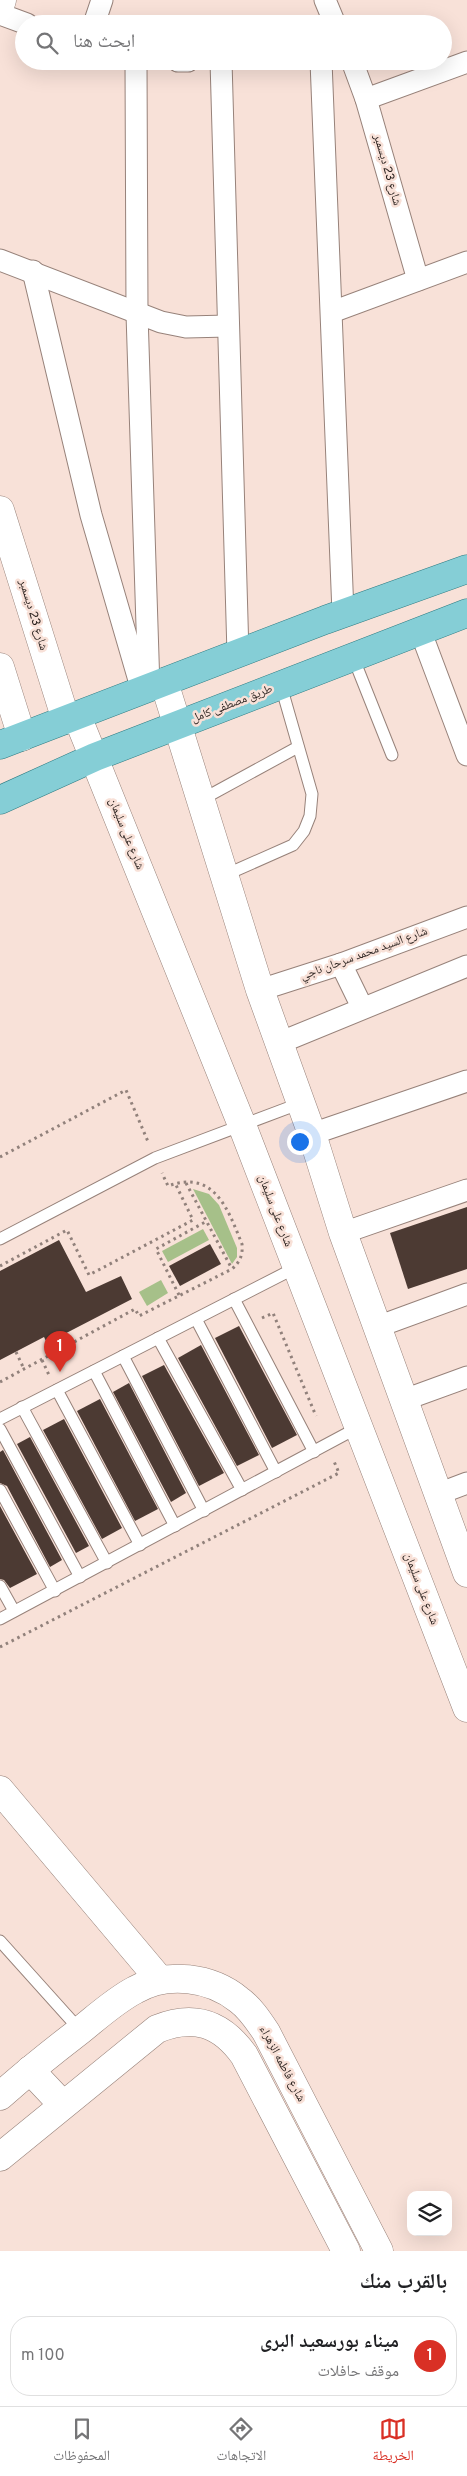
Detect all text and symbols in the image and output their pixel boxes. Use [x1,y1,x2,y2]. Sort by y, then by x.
search box [15,15,452,70]
icon: search [33,29,61,57]
text: ابحث هنا [73,30,135,54]
street label: شارع 23 ديسمبر [369,132,405,208]
street label: شارع 23 ديسمبر [14,577,51,653]
street label: طريق مصطفى كامل [189,681,275,727]
street label: شارع على سليمان [104,796,148,872]
street label: شارع السيد محمد سرحان ناجي [298,923,430,985]
your location [287,1129,313,1155]
street label: شارع على سليمان [254,1173,296,1249]
pin: 1 [44,1331,76,1372]
street label: شارع على سليمان [400,1551,442,1627]
street label: شارع فاطمه الزهراء [255,2023,309,2105]
map controls [407,2191,452,2236]
button: layers [407,2191,452,2236]
text: بالقرب منك [360,2269,447,2296]
text: ميناء بورسعيد البرى [260,2330,399,2354]
text: 100 m [21,2346,65,2366]
text: 1 [427,2346,433,2366]
text: موقف حافلات [318,2362,399,2382]
tab: المحفوظات [53,2415,110,2469]
tab: الاتجاهات [217,2415,266,2469]
tab: الخريطة [373,2415,414,2469]

